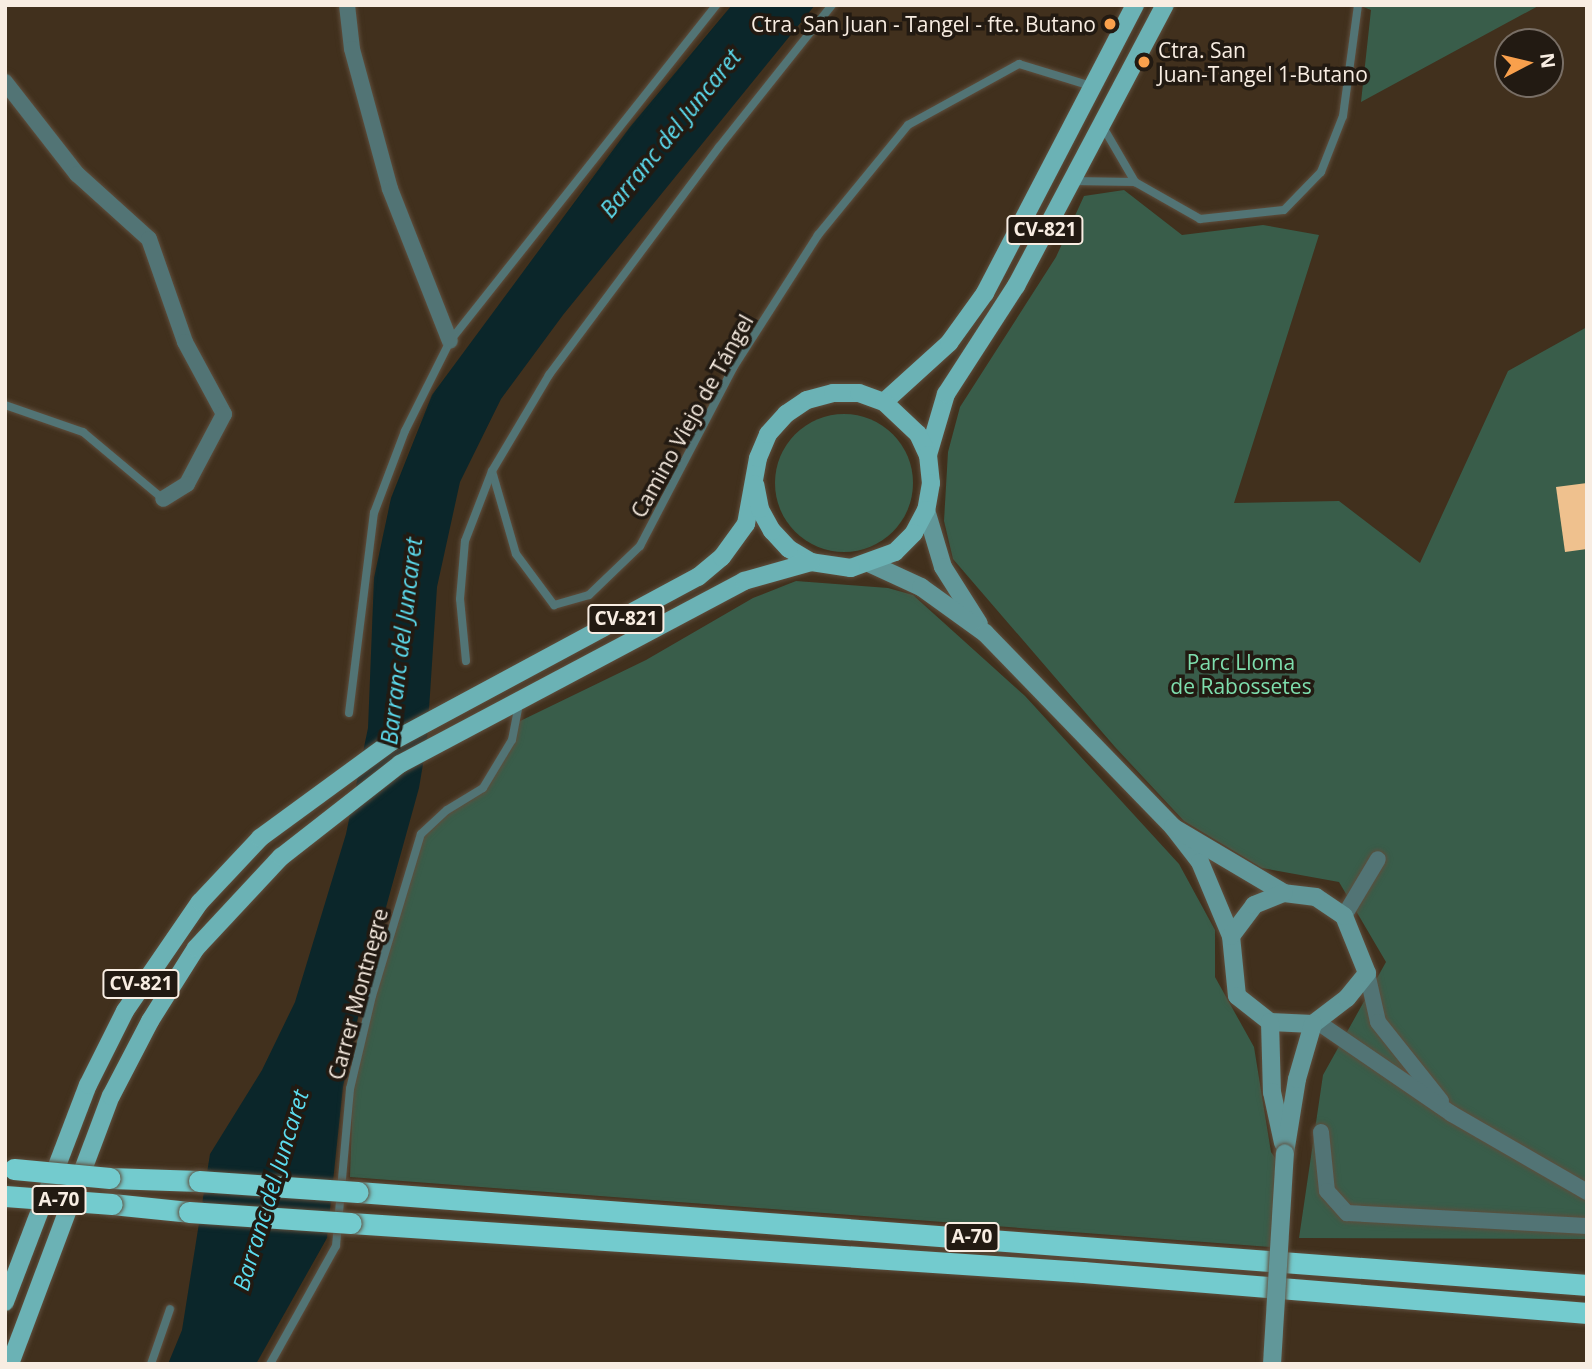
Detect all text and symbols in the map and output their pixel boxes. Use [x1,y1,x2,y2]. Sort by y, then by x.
place label: Ctra. San Juan - Tangel - fte. Butano [751,11,1096,37]
marker: Ctra. San Juan - Tangel - fte. Butano [1102,16,1118,32]
north arrow [1494,28,1564,98]
place label: Ctra. San Juan-Tangel 1-Butano [1158,37,1368,87]
water label: Barranc del Juncaret [594,43,746,223]
text: N [1534,51,1562,70]
marker: Ctra. San Juan-Tangel 1-Butano [1136,54,1152,70]
road number: CV-821 [1005,214,1085,246]
street label: Camino Viejo de Tángel [626,310,758,522]
water label: Barranc del Juncaret [375,536,427,746]
road number: CV-821 [586,604,666,634]
park label: Parc Lloma de Rabossetes [1170,649,1312,699]
street label: Carrer Montnegre [323,906,393,1082]
road number: CV-821 [101,968,181,1000]
water label: Barranc del Juncaret [226,1086,314,1294]
road number: A-70 [31,1184,87,1216]
road number: A-70 [944,1222,1000,1252]

